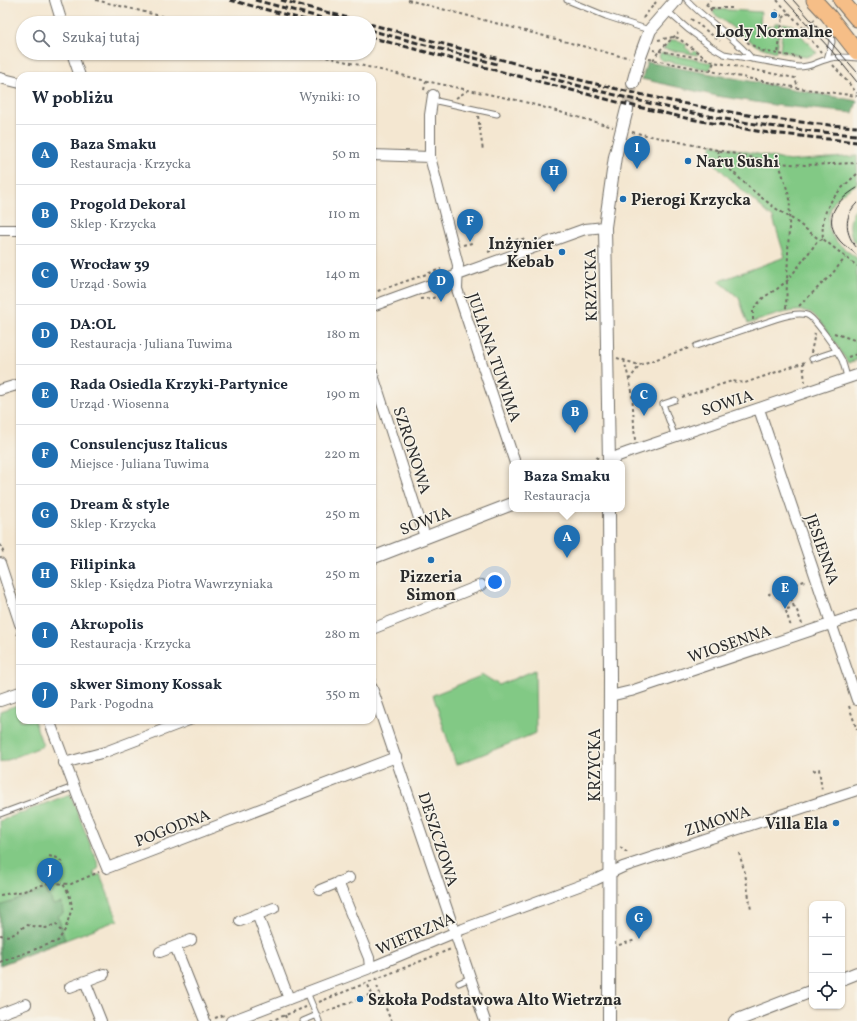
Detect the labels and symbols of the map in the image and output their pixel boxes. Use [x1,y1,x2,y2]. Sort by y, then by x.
marker: Lody Normalne [769,10,779,20]
place label: Lody Normalne [716,22,832,44]
pin: I [624,136,650,169]
place label: Naru Sushi [696,152,779,174]
marker: Naru Sushi [683,156,693,166]
pin: H [541,159,567,192]
place label: Pierogi Krzycka [631,190,751,212]
marker: Pierogi Krzycka [618,194,628,204]
pin: F [457,209,483,242]
place label: Inżynier Kebab [488,234,554,274]
marker: Inżynier Kebab [557,247,567,257]
street label: KRZYCKA [580,248,604,322]
pin: D [428,269,454,302]
street label: JULIANA TUWIMA [461,290,526,425]
pin: C [631,383,657,416]
street label: SOWIA [699,385,756,423]
pin: B [562,400,588,433]
street label: SZRONOWA [387,404,436,497]
street label: SOWIA [397,502,455,542]
street label: JESIENNA [799,511,844,588]
pin: A [554,525,580,558]
marker: Pizzeria Simon [426,555,436,565]
place label: Pizzeria Simon [400,567,462,607]
your location [485,572,505,592]
pin: E [772,576,798,609]
street label: WIOSENNA [685,620,774,669]
street label: KRZYCKA [585,728,607,802]
street label: DESZCZOWA [411,790,463,890]
street label: ZIMOWA [682,801,753,843]
street label: POGODNA [132,804,213,853]
place label: Villa Ela [765,814,828,836]
marker: Villa Ela [831,818,841,828]
pin: J [37,858,63,891]
pin: G [626,906,652,939]
street label: WIETRZNA [373,908,459,961]
place label: Szkoła Podstawowa Alto Wietrzna [368,990,622,1012]
marker: Szkoła Podstawowa Alto Wietrzna [355,994,365,1004]

